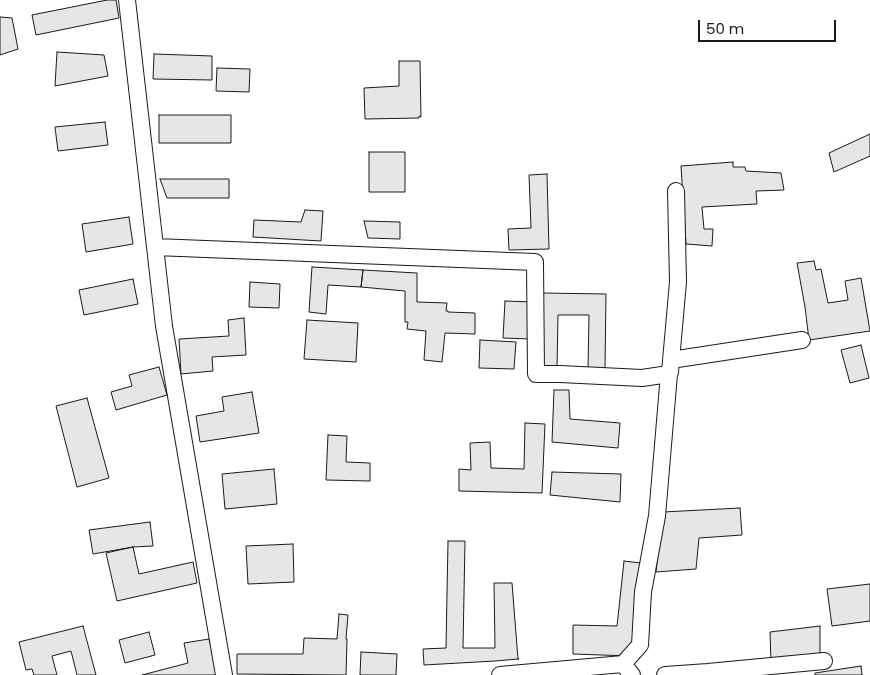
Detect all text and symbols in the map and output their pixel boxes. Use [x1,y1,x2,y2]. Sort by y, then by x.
scale bar [700,10,838,42]
text: 50 m [706,18,744,39]

